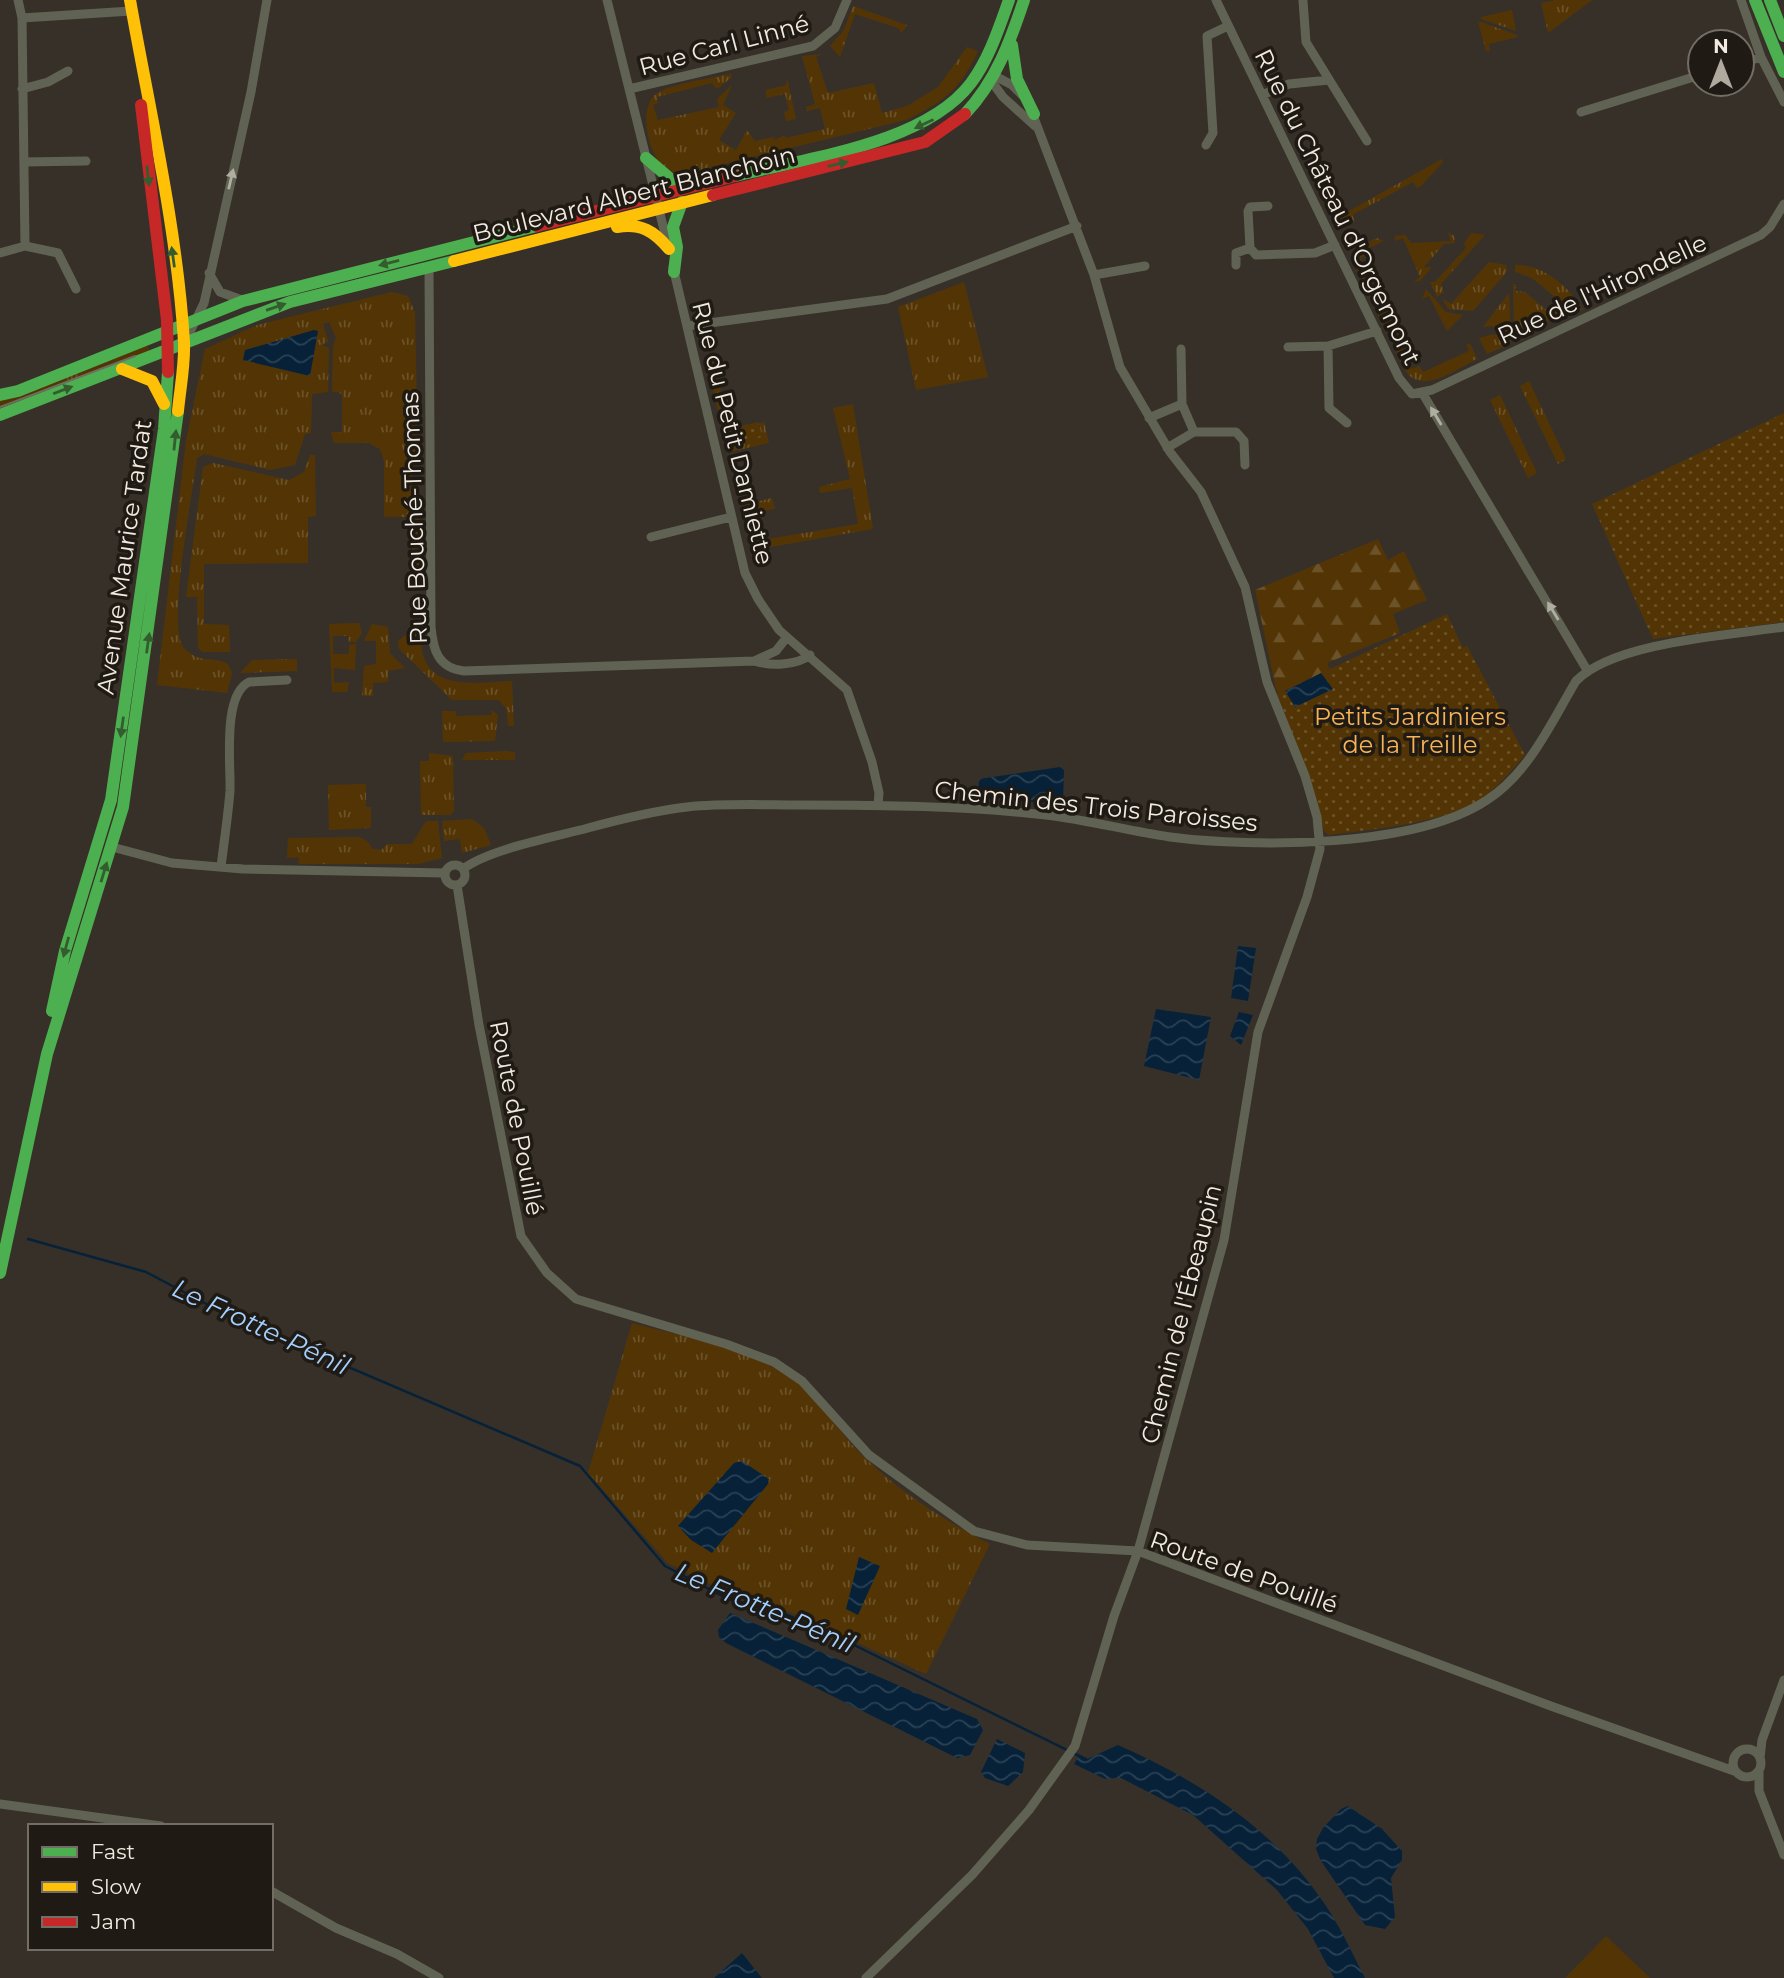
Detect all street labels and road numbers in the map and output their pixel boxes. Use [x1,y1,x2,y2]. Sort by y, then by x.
street label: Rue Carl Linné [636,8,812,82]
street label: Rue du Château d'Orgemont [1249,44,1427,370]
street label: Boulevard Albert Blanchoin [470,140,798,248]
street label: Rue de l'Hirondelle [1493,228,1711,350]
street label: Rue du Petit Damiette [686,299,780,567]
street label: Rue Bouché-Thomas [395,391,433,645]
street label: Avenue Maurice Tardat [90,418,158,696]
street label: Chemin des Trois Paroisses [933,775,1259,837]
street label: Route de Pouillé [484,1018,550,1218]
street label: Chemin de l'Ébeaupin [1135,1181,1227,1447]
street label: Route de Pouillé [1146,1525,1342,1619]

